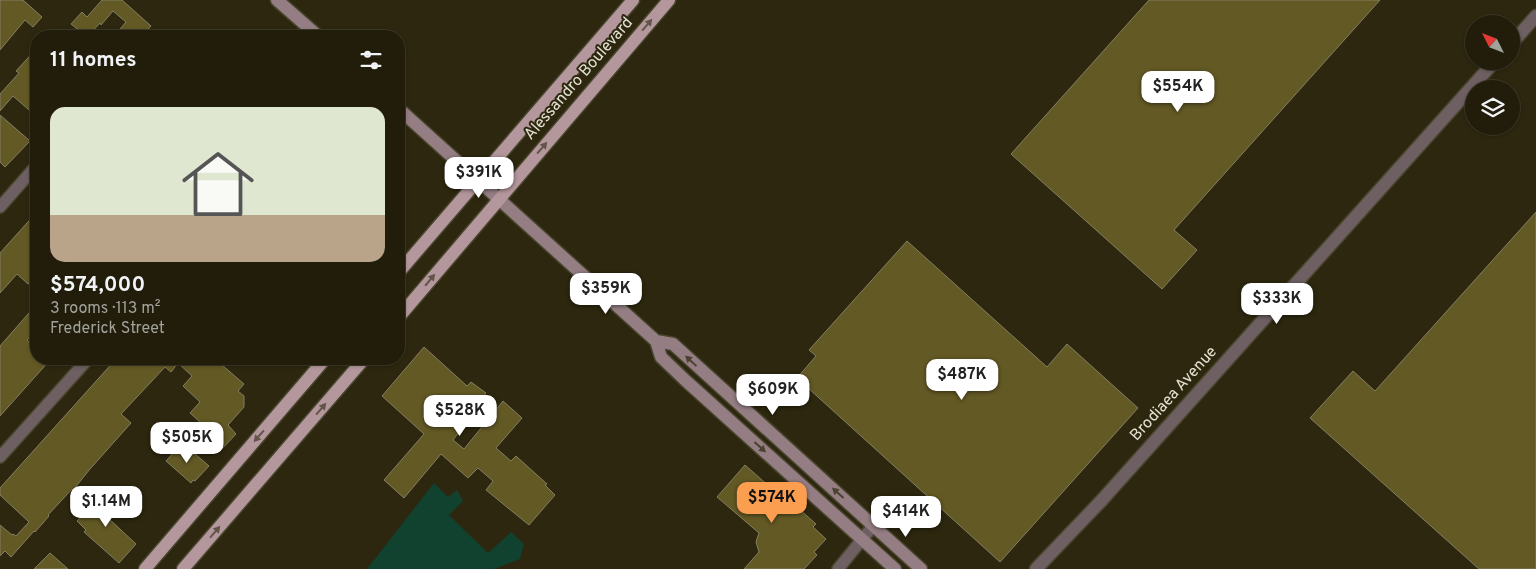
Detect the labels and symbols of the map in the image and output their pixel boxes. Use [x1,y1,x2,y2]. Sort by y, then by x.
street label: Alessandro Boulevard [520,14,638,144]
north arrow [1465,15,1520,70]
one-way arrow [642,18,653,31]
pin: $554K [1143,70,1213,113]
one-way arrow [536,142,547,155]
pin: $391K [444,156,514,199]
pin: $359K [571,272,641,315]
one-way arrow [424,274,436,286]
pin: $333K [1242,282,1312,325]
street label: Brodiaea Avenue [1126,342,1222,446]
one-way arrow [685,355,697,367]
pin: $487K [927,358,997,401]
pin: $609K [738,374,808,416]
pin: $528K [425,394,495,437]
one-way arrow [315,403,326,415]
pin: $505K [152,422,222,464]
one-way arrow [253,429,265,441]
one-way arrow [754,441,766,453]
pin: $574K [737,482,807,524]
pin: $1.14M [65,486,147,528]
one-way arrow [832,487,844,499]
pin: $414K [871,496,941,538]
one-way arrow [209,526,220,538]

